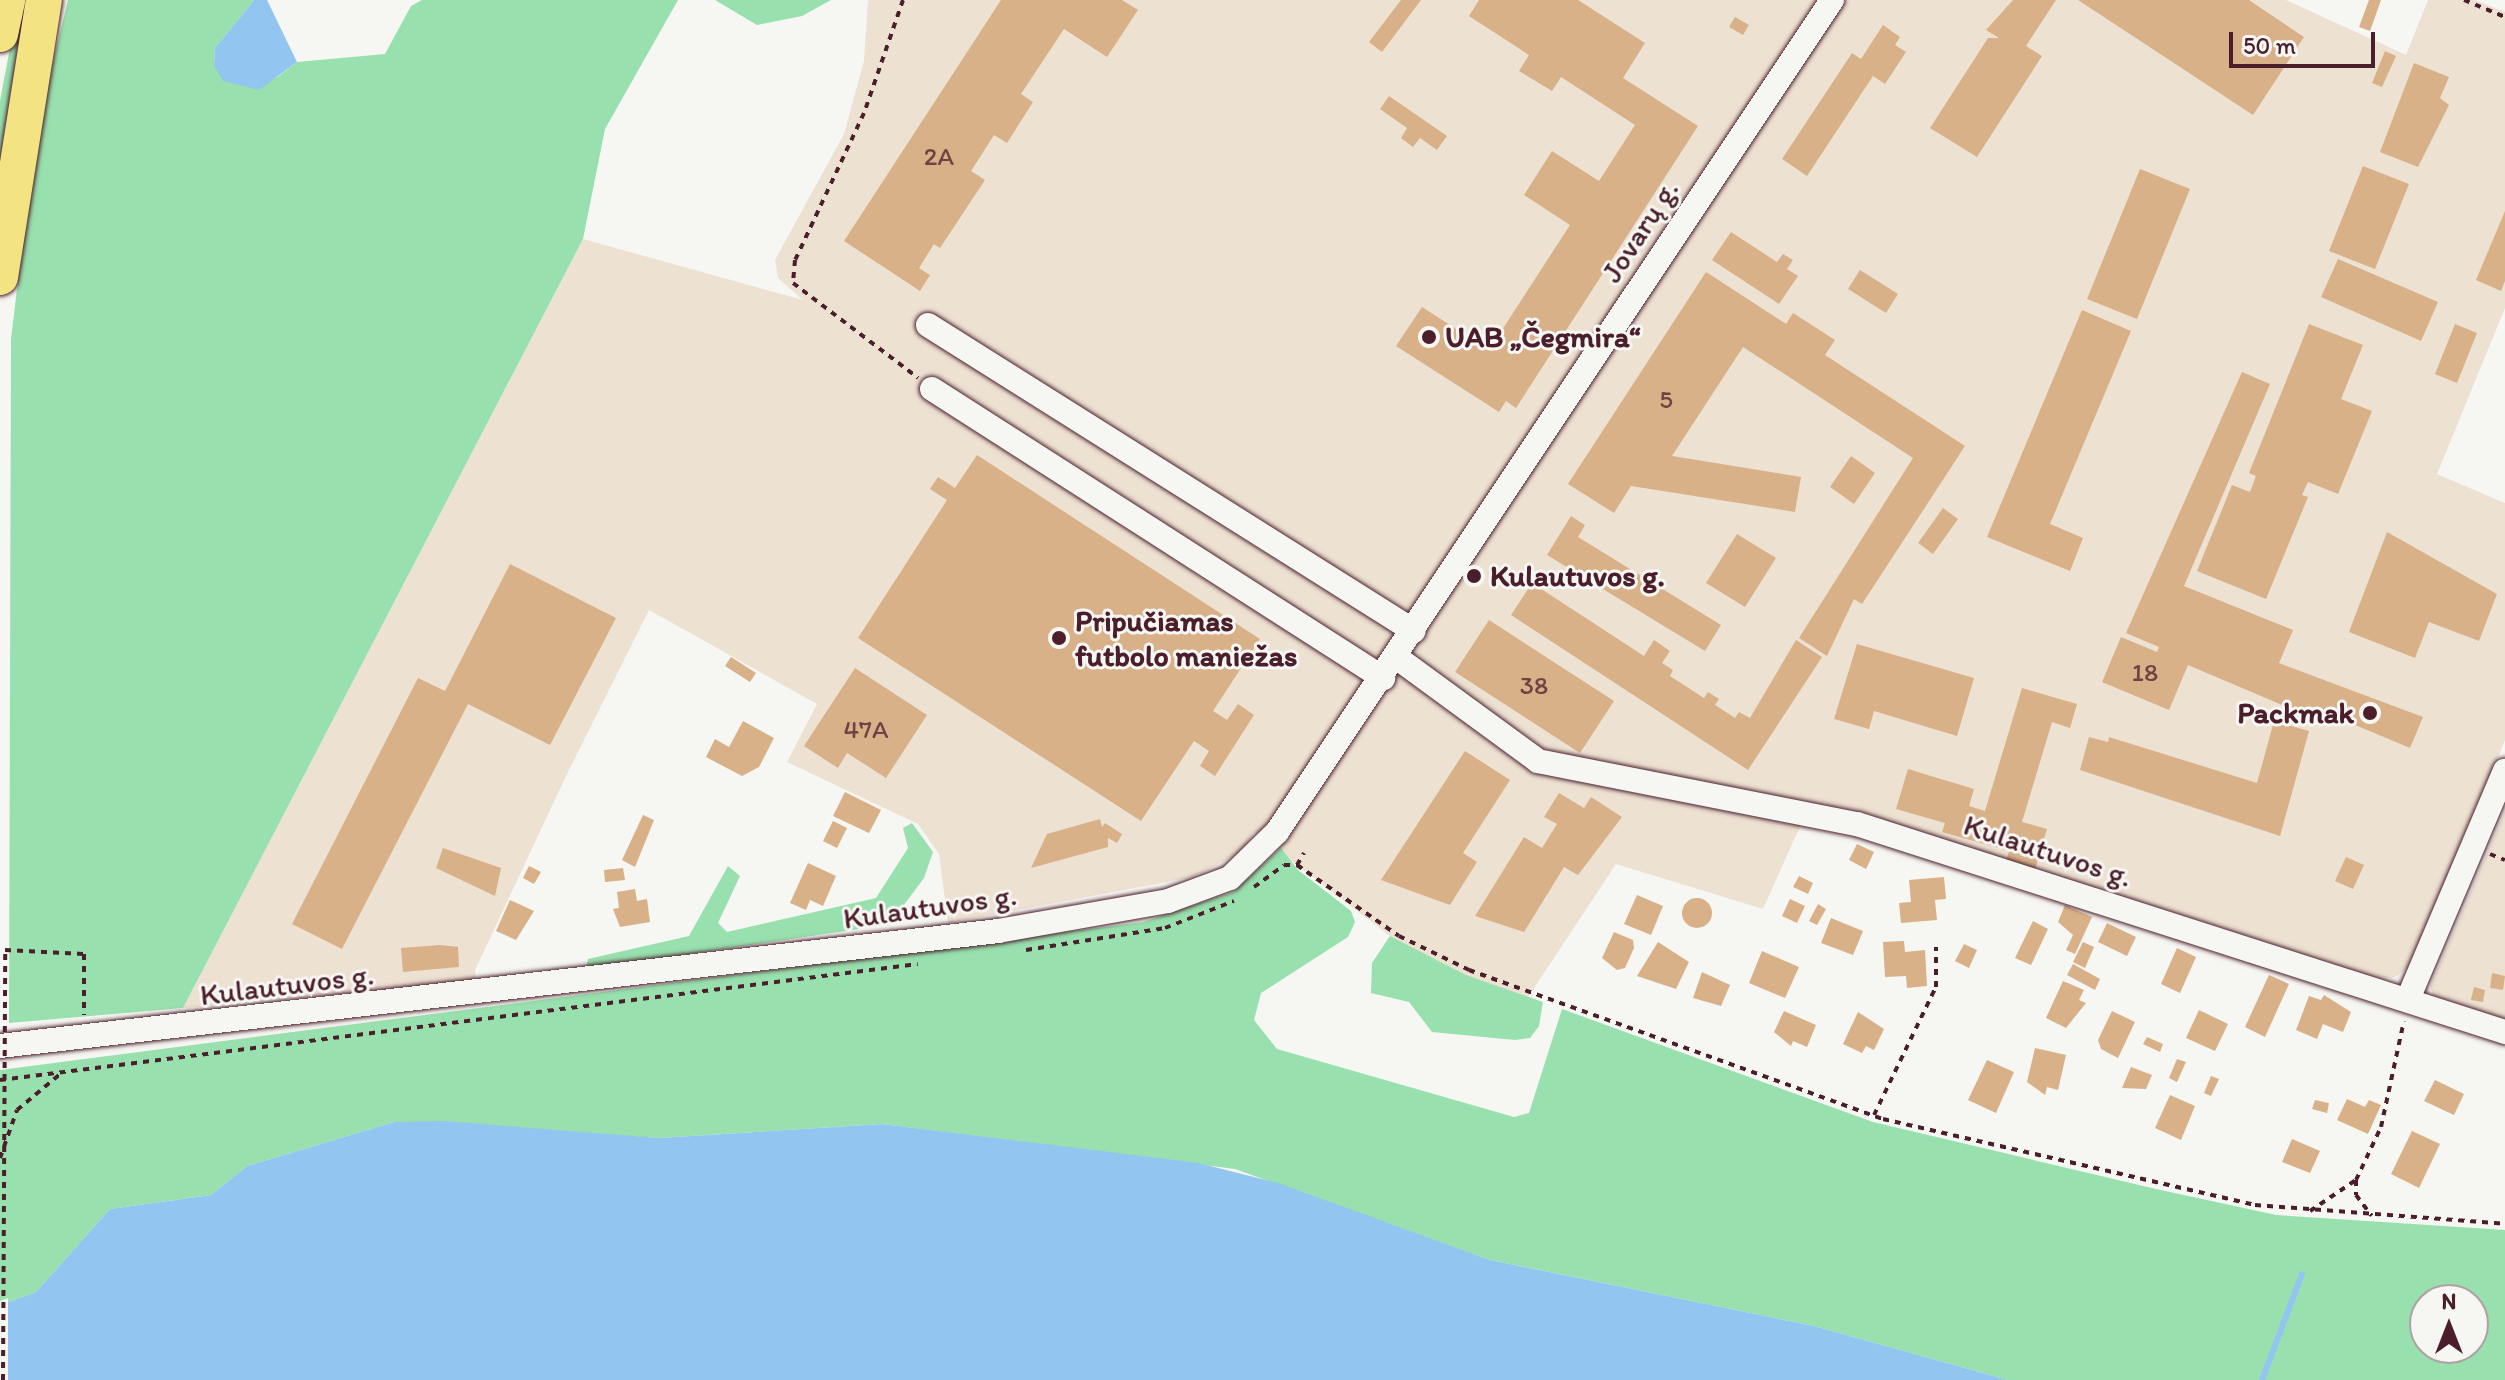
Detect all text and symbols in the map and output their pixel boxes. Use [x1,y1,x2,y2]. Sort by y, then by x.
scale bar [2233,16,2379,66]
text: 50 m [2243,31,2296,60]
house number: 2A [924,141,954,173]
street label: Jovarų g. [1593,173,1687,289]
place label: UAB „Čegmira“ [1445,319,1641,355]
marker: UAB „Čegmira“ [1420,328,1438,346]
house number: 5 [1659,384,1673,416]
place label: Kulautuvos g. [1490,558,1665,594]
marker: Kulautuvos g. [1465,567,1483,585]
place label: Pripučiamas futbolo maniežas [1075,603,1298,674]
marker: Pripučiamas futbolo maniežas [1050,629,1068,647]
house number: 18 [2132,657,2158,689]
house number: 38 [1520,670,1548,702]
place label: Packmak [2237,695,2354,731]
marker: Packmak [2361,704,2379,722]
house number: 47A [843,714,889,746]
street label: Kulautuvos g. [1959,807,2137,895]
street label: Kulautuvos g. [841,877,1019,937]
street label: Kulautuvos g. [198,956,376,1014]
north arrow [2409,1284,2489,1364]
text: N [2442,1288,2456,1315]

